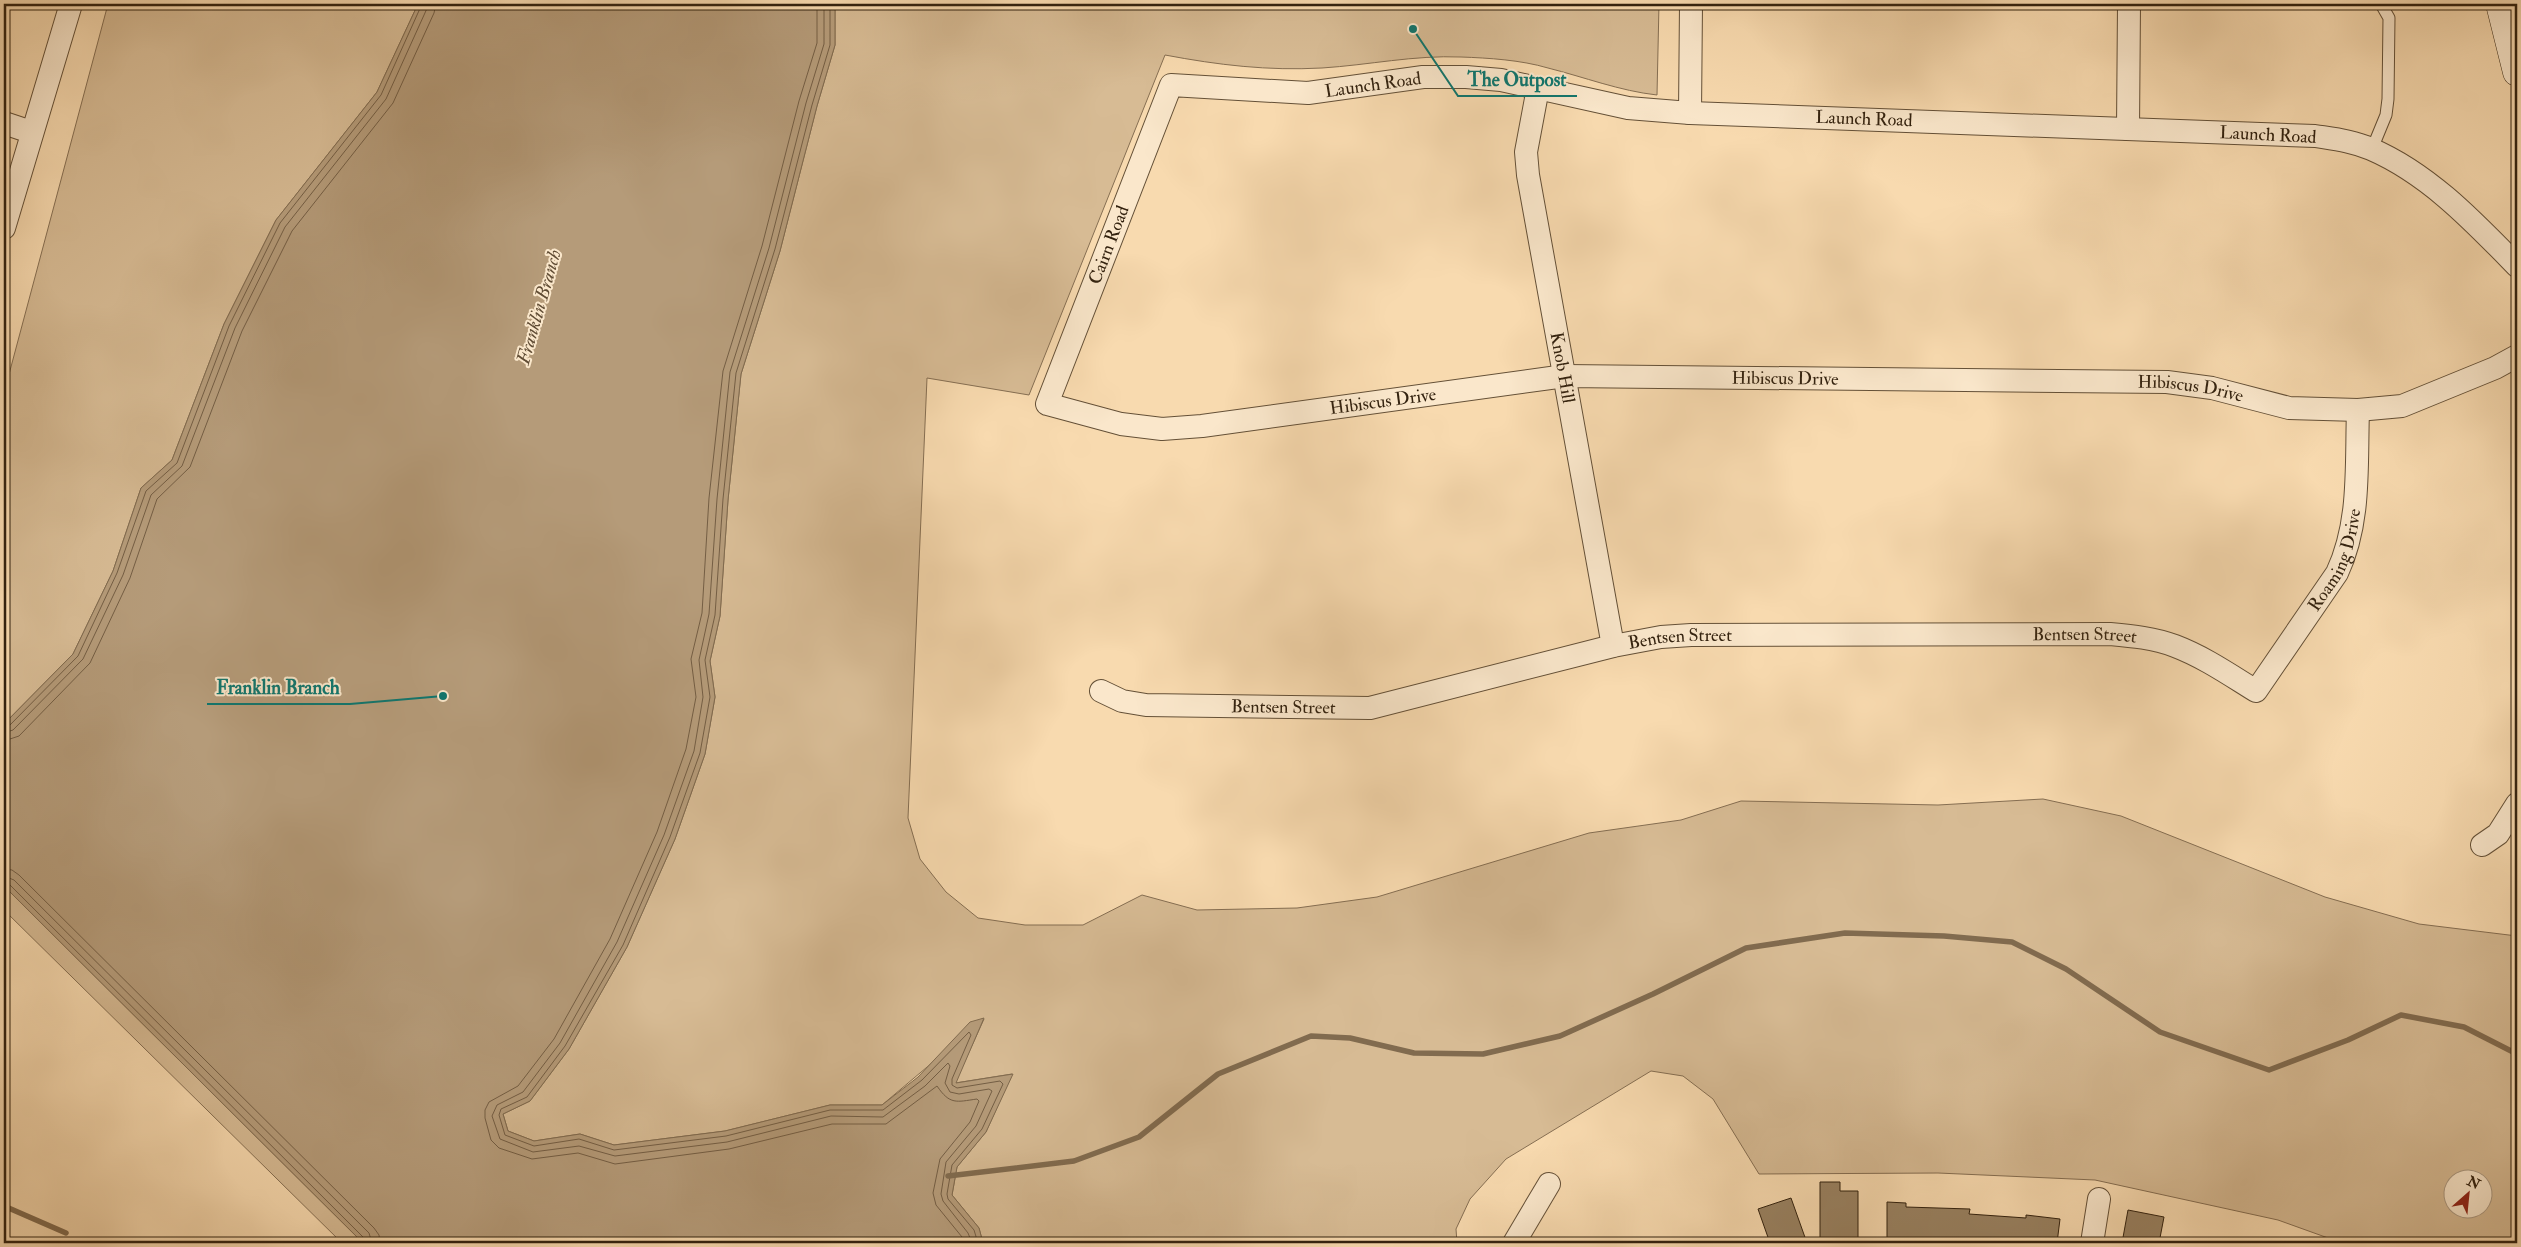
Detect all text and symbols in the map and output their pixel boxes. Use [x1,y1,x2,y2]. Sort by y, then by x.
callout: The Outpost [1458,62,1577,96]
street label: Launch Road [1323,67,1423,103]
text: The Outpost [1467,68,1567,93]
street label: Launch Road [1815,106,1913,132]
street label: Launch Road [2219,121,2317,149]
street label: Cairn Road [1083,202,1135,288]
water label: Franklin Branch [511,247,567,368]
street label: Knob Hill [1545,330,1581,405]
street label: Hibiscus Drive [1731,366,1839,390]
street label: Hibiscus Drive [2137,370,2247,407]
street label: Hibiscus Drive [1328,382,1438,420]
street label: Roaming Drive [2303,507,2366,616]
street label: Bentsen Street [2032,622,2138,648]
street label: Bentsen Street [1626,623,1732,654]
callout: Franklin Branch [207,670,350,704]
text: Franklin Branch [216,676,340,700]
street label: Bentsen Street [1231,695,1336,719]
north arrow [2444,1170,2494,1220]
text: N [2463,1172,2484,1193]

